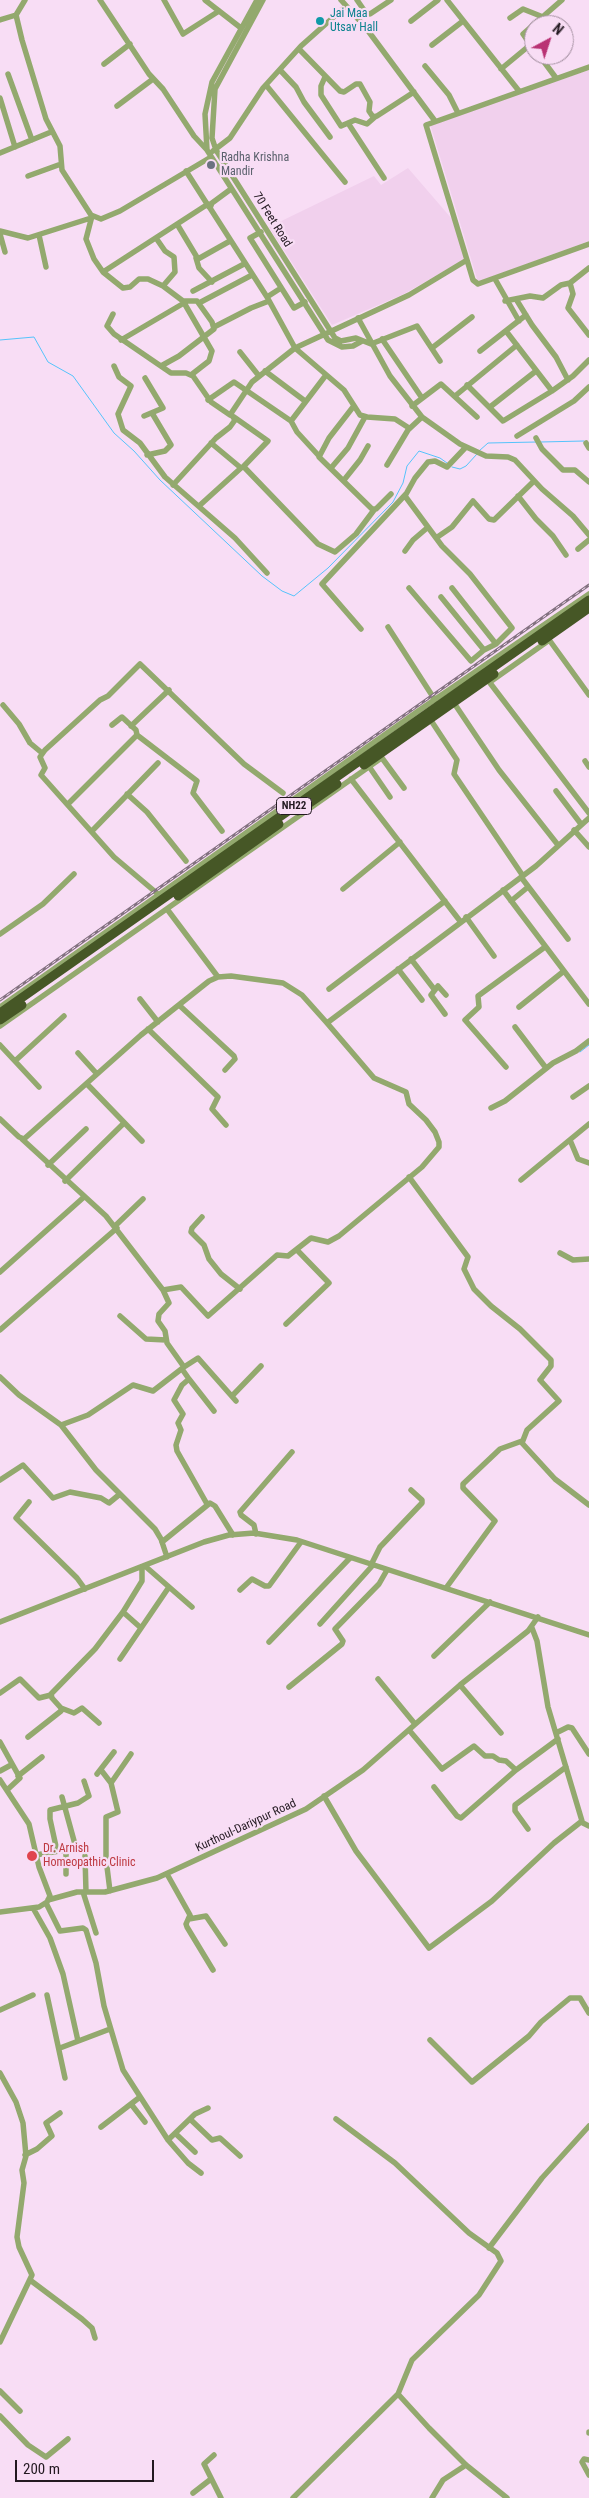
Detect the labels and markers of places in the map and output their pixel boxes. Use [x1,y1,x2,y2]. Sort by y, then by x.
place label: Jai Maa Utsav Hall [330,7,378,35]
marker: Jai Maa Utsav Hall [314,15,326,27]
place label: Radha Krishna Mandir [221,151,289,179]
marker: Radha Krishna Mandir [205,159,217,171]
place label: Dr. Arnish Homeopathic Clinic [43,1842,136,1870]
marker: Dr. Arnish Homeopathic Clinic [25,1849,39,1863]

